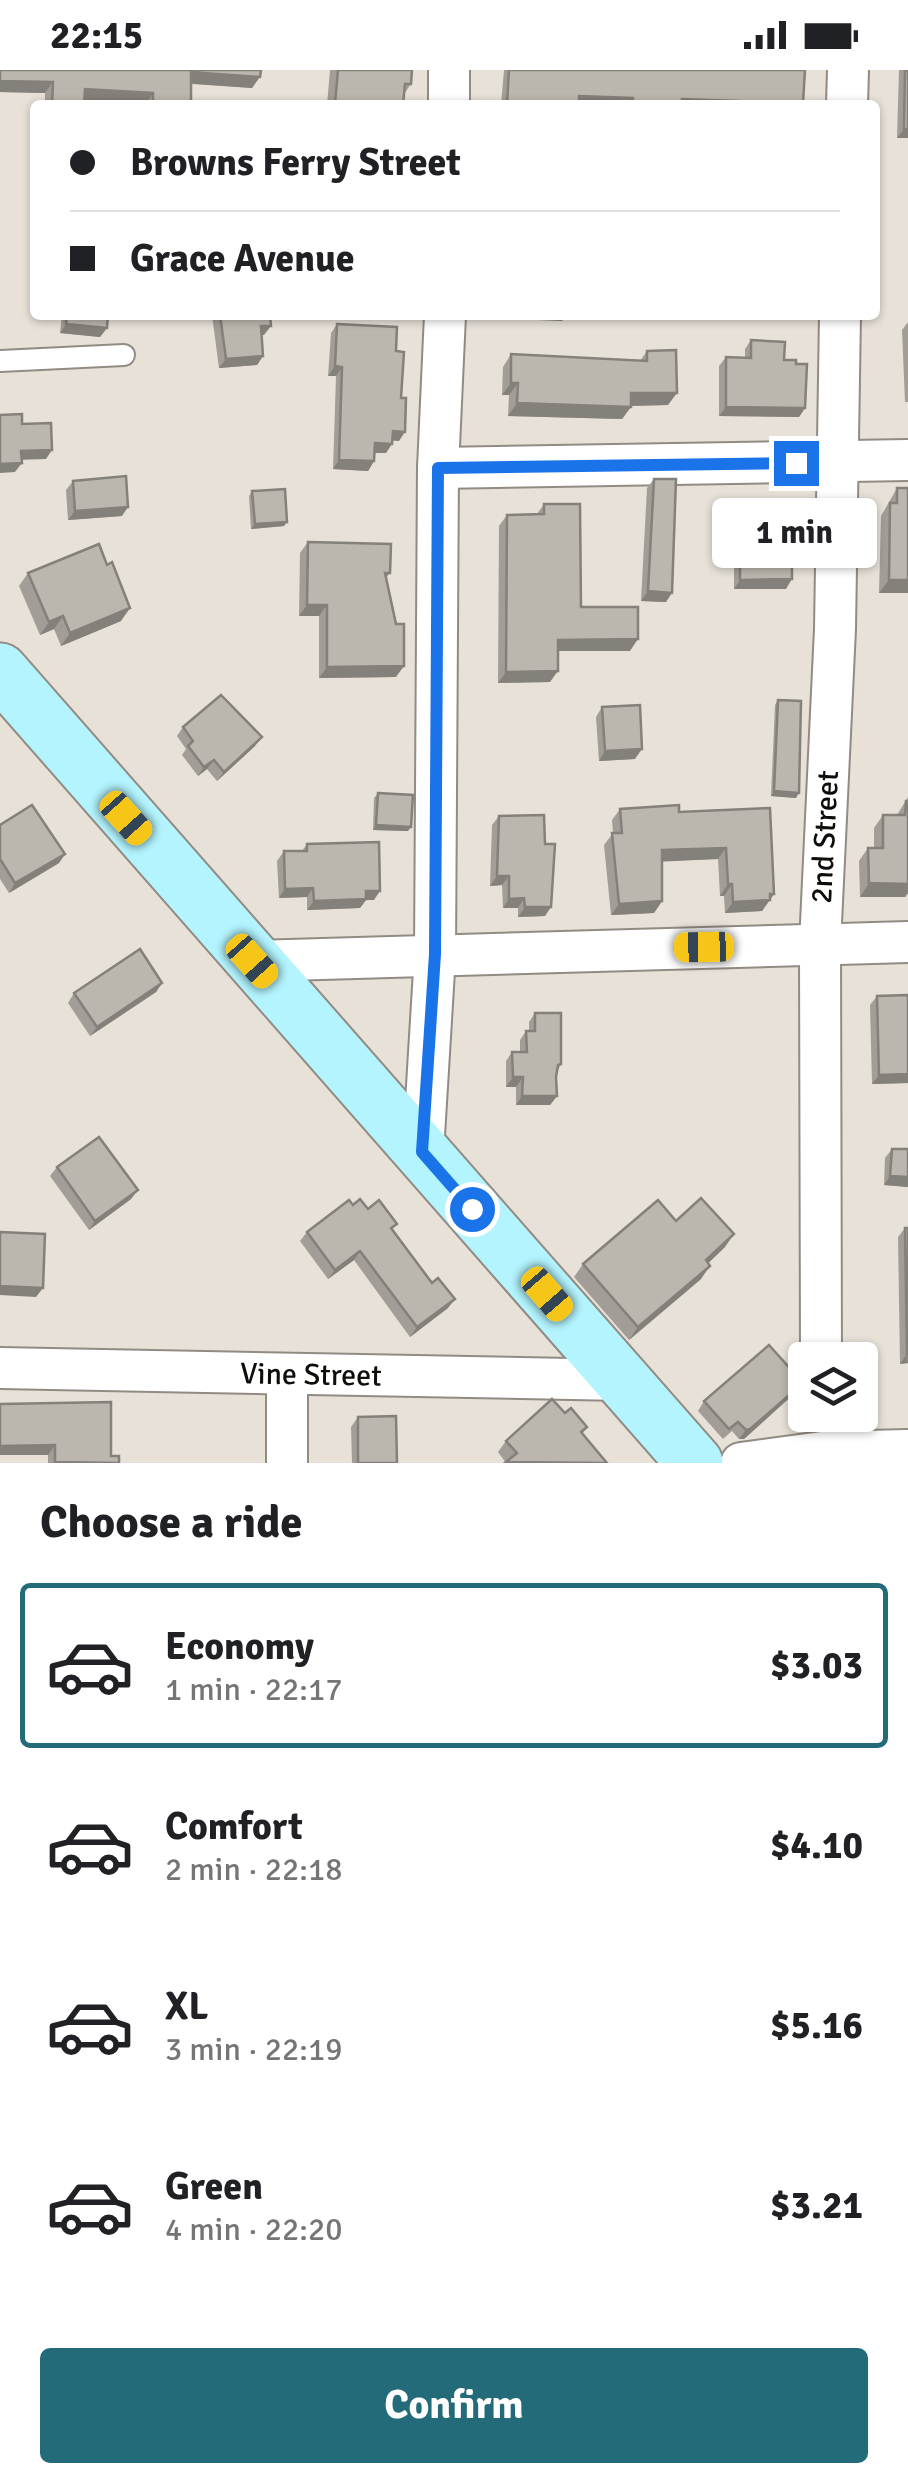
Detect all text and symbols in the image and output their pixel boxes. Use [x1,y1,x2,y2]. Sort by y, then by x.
text: 22:15 [50,12,143,59]
text: Browns Ferry Street [130,139,461,186]
text: Grace Avenue [130,235,355,282]
route end [774,441,819,486]
callout: 1 min [714,498,878,568]
text: 1 min [756,513,833,552]
street label: 2nd Street [803,770,847,904]
car [95,786,157,850]
car [221,929,283,993]
car [674,931,734,963]
route start [450,1187,495,1232]
car [516,1262,578,1326]
map controls [788,1342,878,1432]
button: layers [788,1342,878,1432]
street label: Vine Street [240,1355,382,1395]
text: Choose a ride [40,1495,303,1550]
icon: car [45,1621,135,1711]
text: Economy [165,1623,314,1670]
text: $3.03 [770,1642,863,1689]
text: 1 min · 22:17 [165,1670,343,1709]
icon: car [45,1801,135,1891]
text: Comfort [165,1803,303,1850]
text: $4.10 [770,1822,863,1869]
text: 2 min · 22:18 [165,1850,343,1889]
icon: car [45,1981,135,2071]
text: XL [165,1983,208,2030]
text: $5.16 [770,2002,863,2049]
text: 3 min · 22:19 [165,2030,343,2069]
icon: car [45,2161,135,2251]
text: Green [165,2163,263,2210]
text: $3.21 [770,2182,863,2229]
text: 4 min · 22:20 [165,2210,343,2249]
button: Confirm [40,2348,868,2463]

